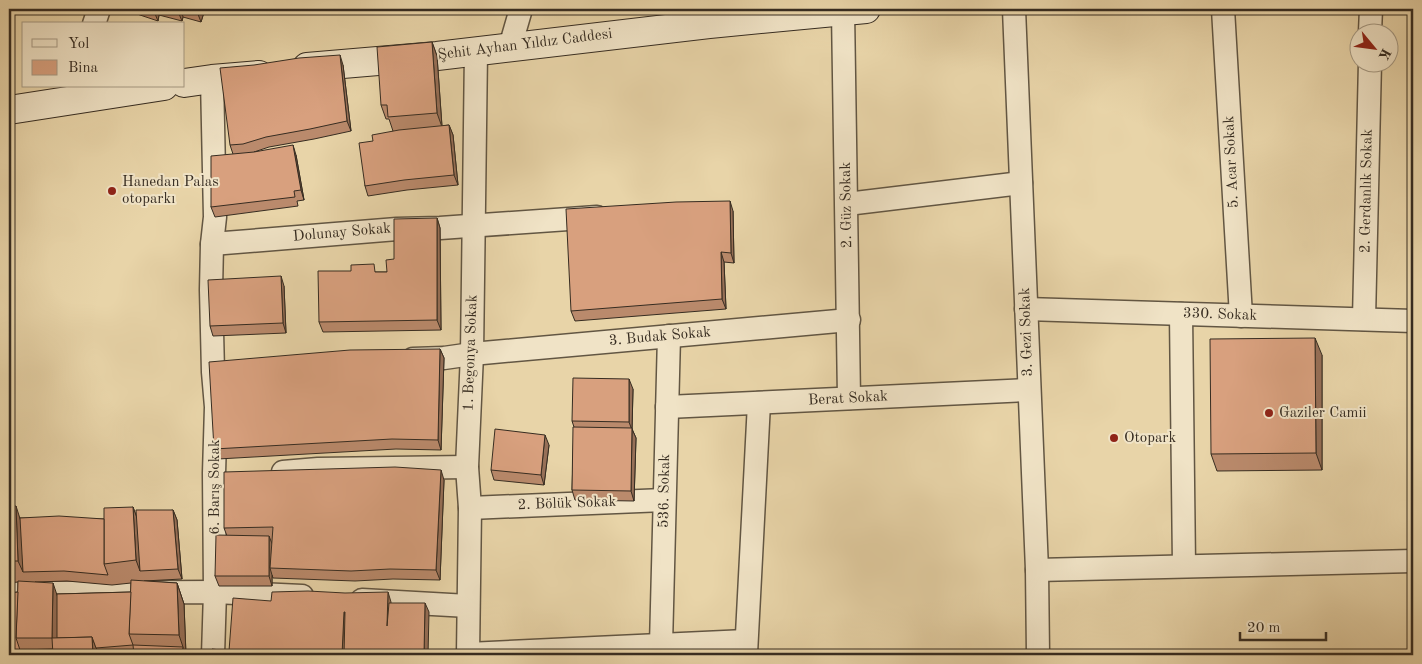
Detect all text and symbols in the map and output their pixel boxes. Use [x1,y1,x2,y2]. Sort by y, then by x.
legend [22,22,185,88]
north arrow [1350,22,1400,72]
street label: Şehit Ayhan Yıldız Caddesi [437,27,613,63]
text: Yol [68,37,89,52]
text: K [1376,46,1393,62]
text: Bina [68,61,99,76]
street label: 5. Acar Sokak [1222,115,1242,209]
street label: 2. Gerdanlık Sokak [1358,129,1376,253]
street label: 2. Güz Sokak [839,161,855,248]
place label: Hanedan Palas otoparkı [122,175,219,207]
marker: Hanedan Palas otoparkı [106,185,118,197]
street label: Dolunay Sokak [292,221,392,245]
street label: 3. Gezi Sokak [1018,287,1036,377]
street label: 1. Begonya Sokak [461,294,481,412]
street label: 330. Sokak [1183,306,1258,324]
street label: 3. Budak Sokak [608,325,712,349]
street label: Berat Sokak [808,389,889,409]
place label: Gaziler Camii [1279,406,1367,421]
marker: Gaziler Camii [1263,407,1275,419]
place label: Otopark [1124,431,1177,446]
marker: Otopark [1108,432,1120,444]
street label: 6. Barış Sokak [208,439,223,535]
street label: 536. Sokak [657,454,673,528]
street label: 2. Bölük Sokak [517,495,617,513]
scale bar [1240,609,1326,641]
text: 20 m [1247,621,1281,636]

